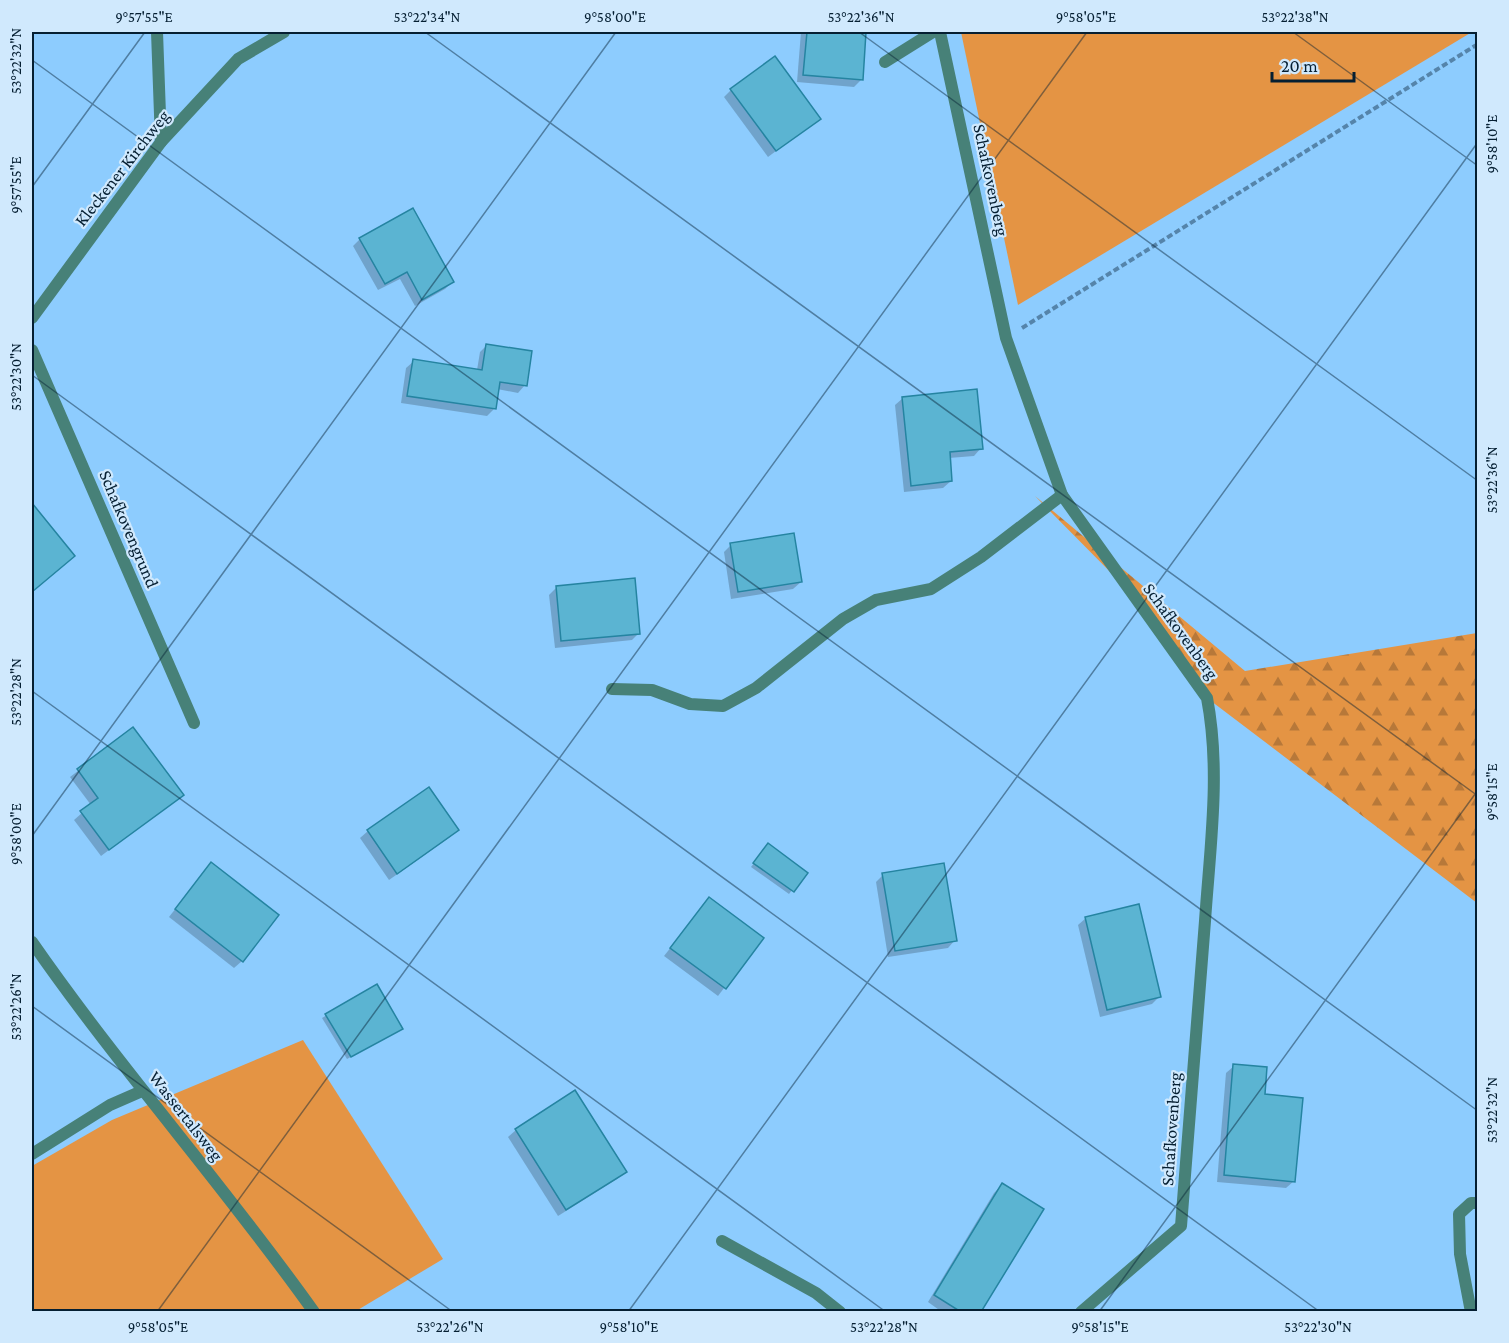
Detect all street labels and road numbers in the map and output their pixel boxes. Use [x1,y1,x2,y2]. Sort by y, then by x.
street label: Kleckener Kirchweg [70,106,174,230]
street label: Schafkovenberg [969,122,1013,238]
street label: Schafkovengrund [95,467,163,591]
street label: Schafkovenberg [1139,579,1223,683]
street label: Wassertalsweg [145,1067,227,1165]
street label: Schafkovenberg [1157,1071,1185,1187]

